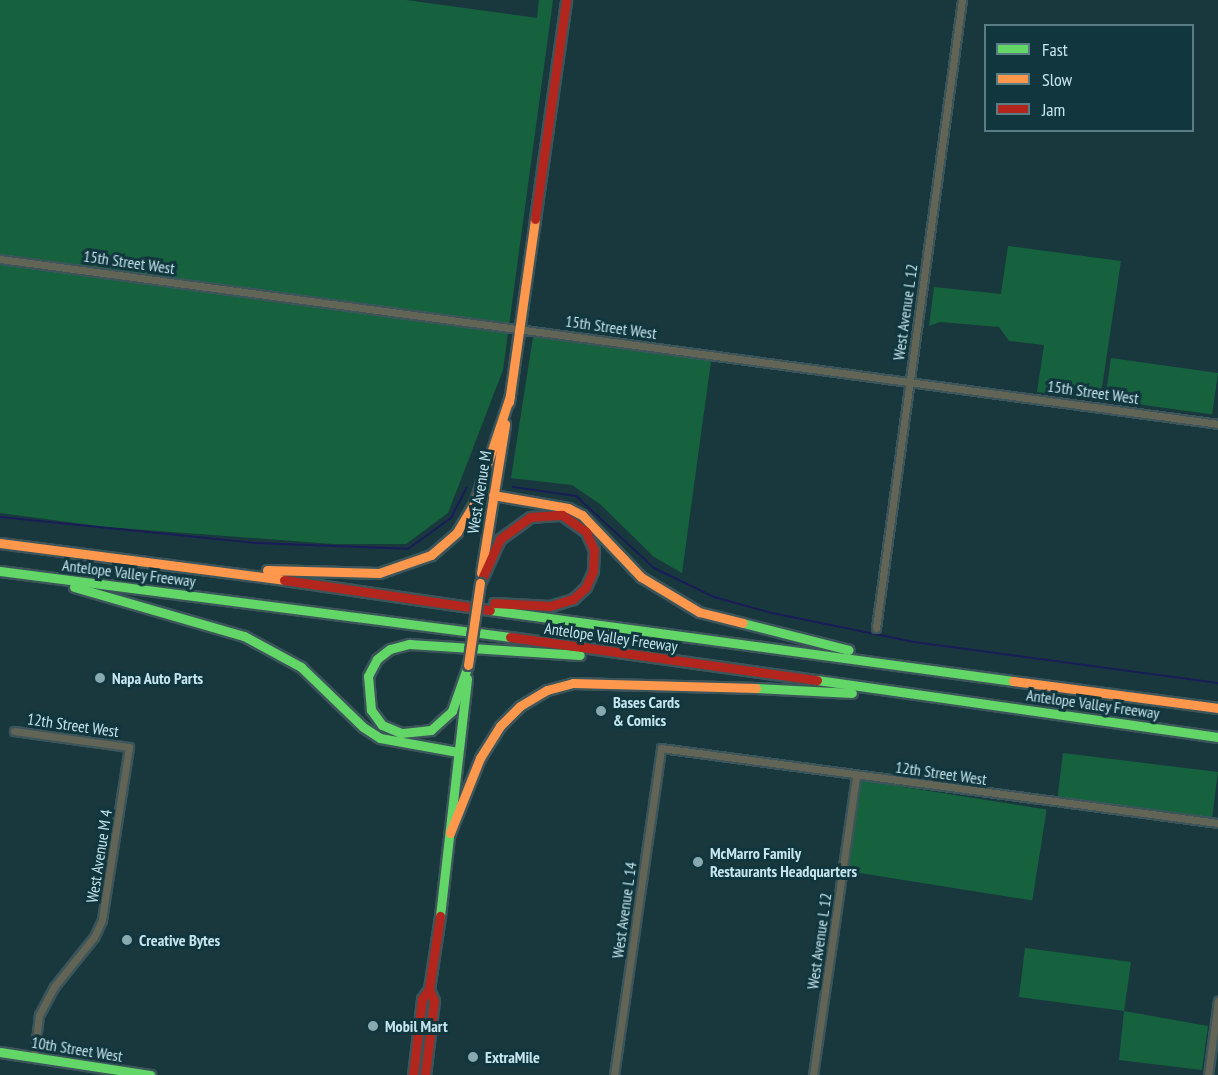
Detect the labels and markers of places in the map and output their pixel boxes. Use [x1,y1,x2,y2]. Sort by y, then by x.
place label: Napa Auto Parts [112,668,204,688]
marker: Napa Auto Parts [93,671,107,685]
place label: Bases Cards & Comics [613,692,680,730]
marker: Bases Cards & Comics [594,704,608,718]
place label: McMarro Family Restaurants Headquarters [710,843,857,881]
marker: McMarro Family Restaurants Headquarters [691,855,705,869]
place label: Creative Bytes [139,930,220,950]
marker: Creative Bytes [120,933,134,947]
place label: Mobil Mart [385,1016,448,1036]
marker: Mobil Mart [366,1019,380,1033]
place label: ExtraMile [485,1047,540,1067]
marker: ExtraMile [466,1050,480,1064]

